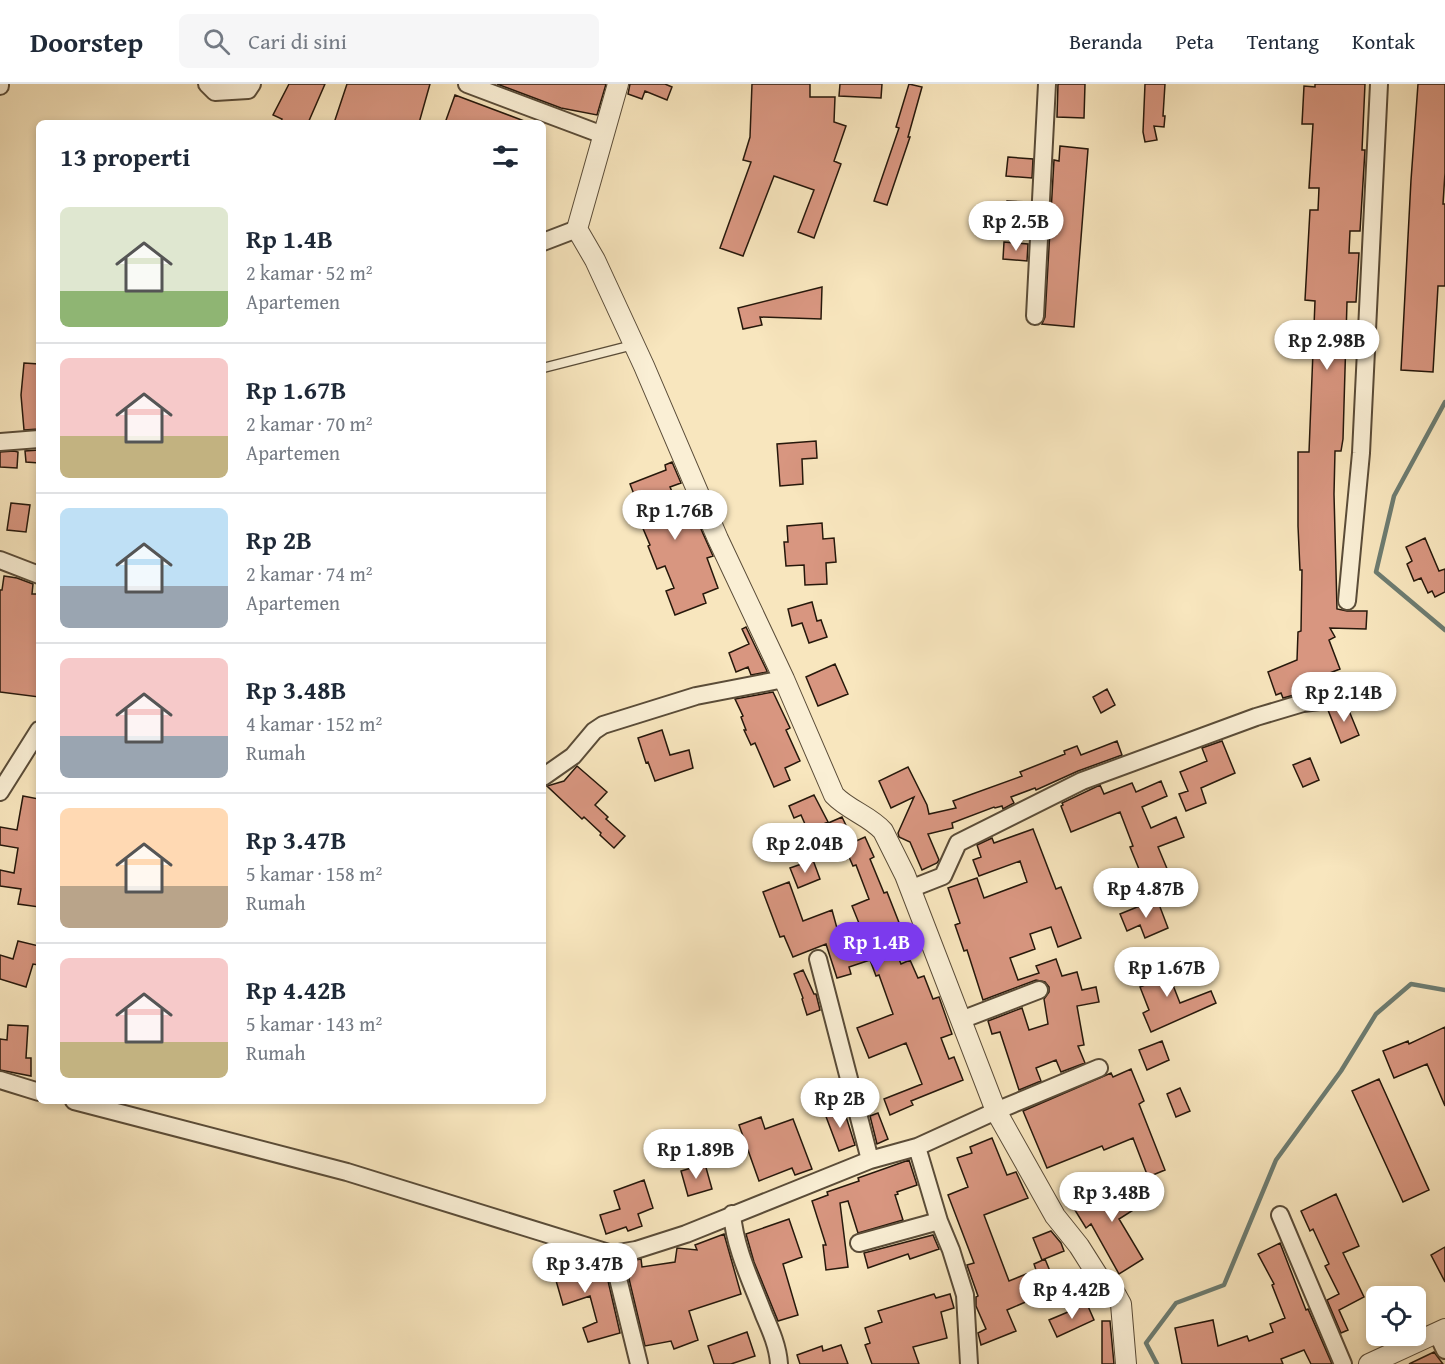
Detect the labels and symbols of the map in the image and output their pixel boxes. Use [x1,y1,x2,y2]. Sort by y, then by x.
pin: Rp 2.5B [961,201,1071,252]
pin: Rp 2.98B [1265,320,1389,371]
pin: Rp 1.76B [613,490,737,541]
pin: Rp 2.14B [1282,672,1406,723]
pin: Rp 2.04B [743,823,867,874]
pin: Rp 4.87B [1084,868,1208,919]
pin: Rp 1.4B [822,922,932,973]
pin: Rp 1.67B [1105,947,1229,998]
pin: Rp 2B [798,1078,882,1129]
pin: Rp 1.89B [634,1129,758,1180]
pin: Rp 3.48B [1050,1172,1174,1223]
pin: Rp 3.47B [523,1243,647,1294]
pin: Rp 4.42B [1010,1269,1134,1320]

